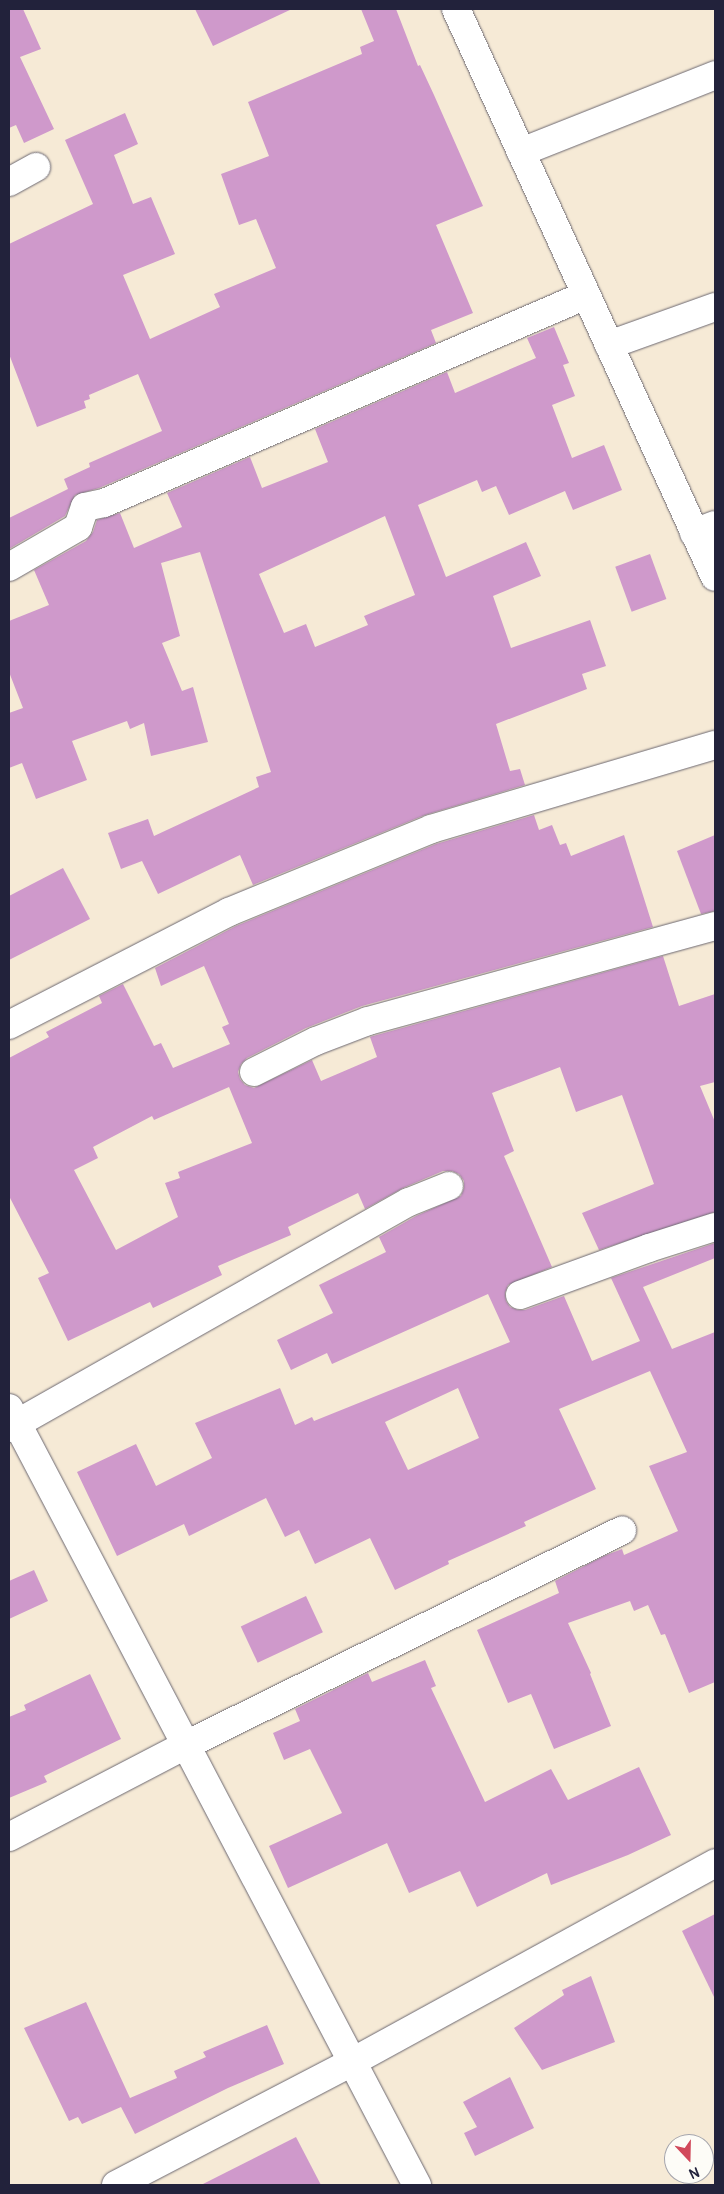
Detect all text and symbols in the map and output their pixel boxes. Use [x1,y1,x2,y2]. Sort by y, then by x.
north arrow [664,2134,714,2184]
text: N [687,2163,702,2182]

